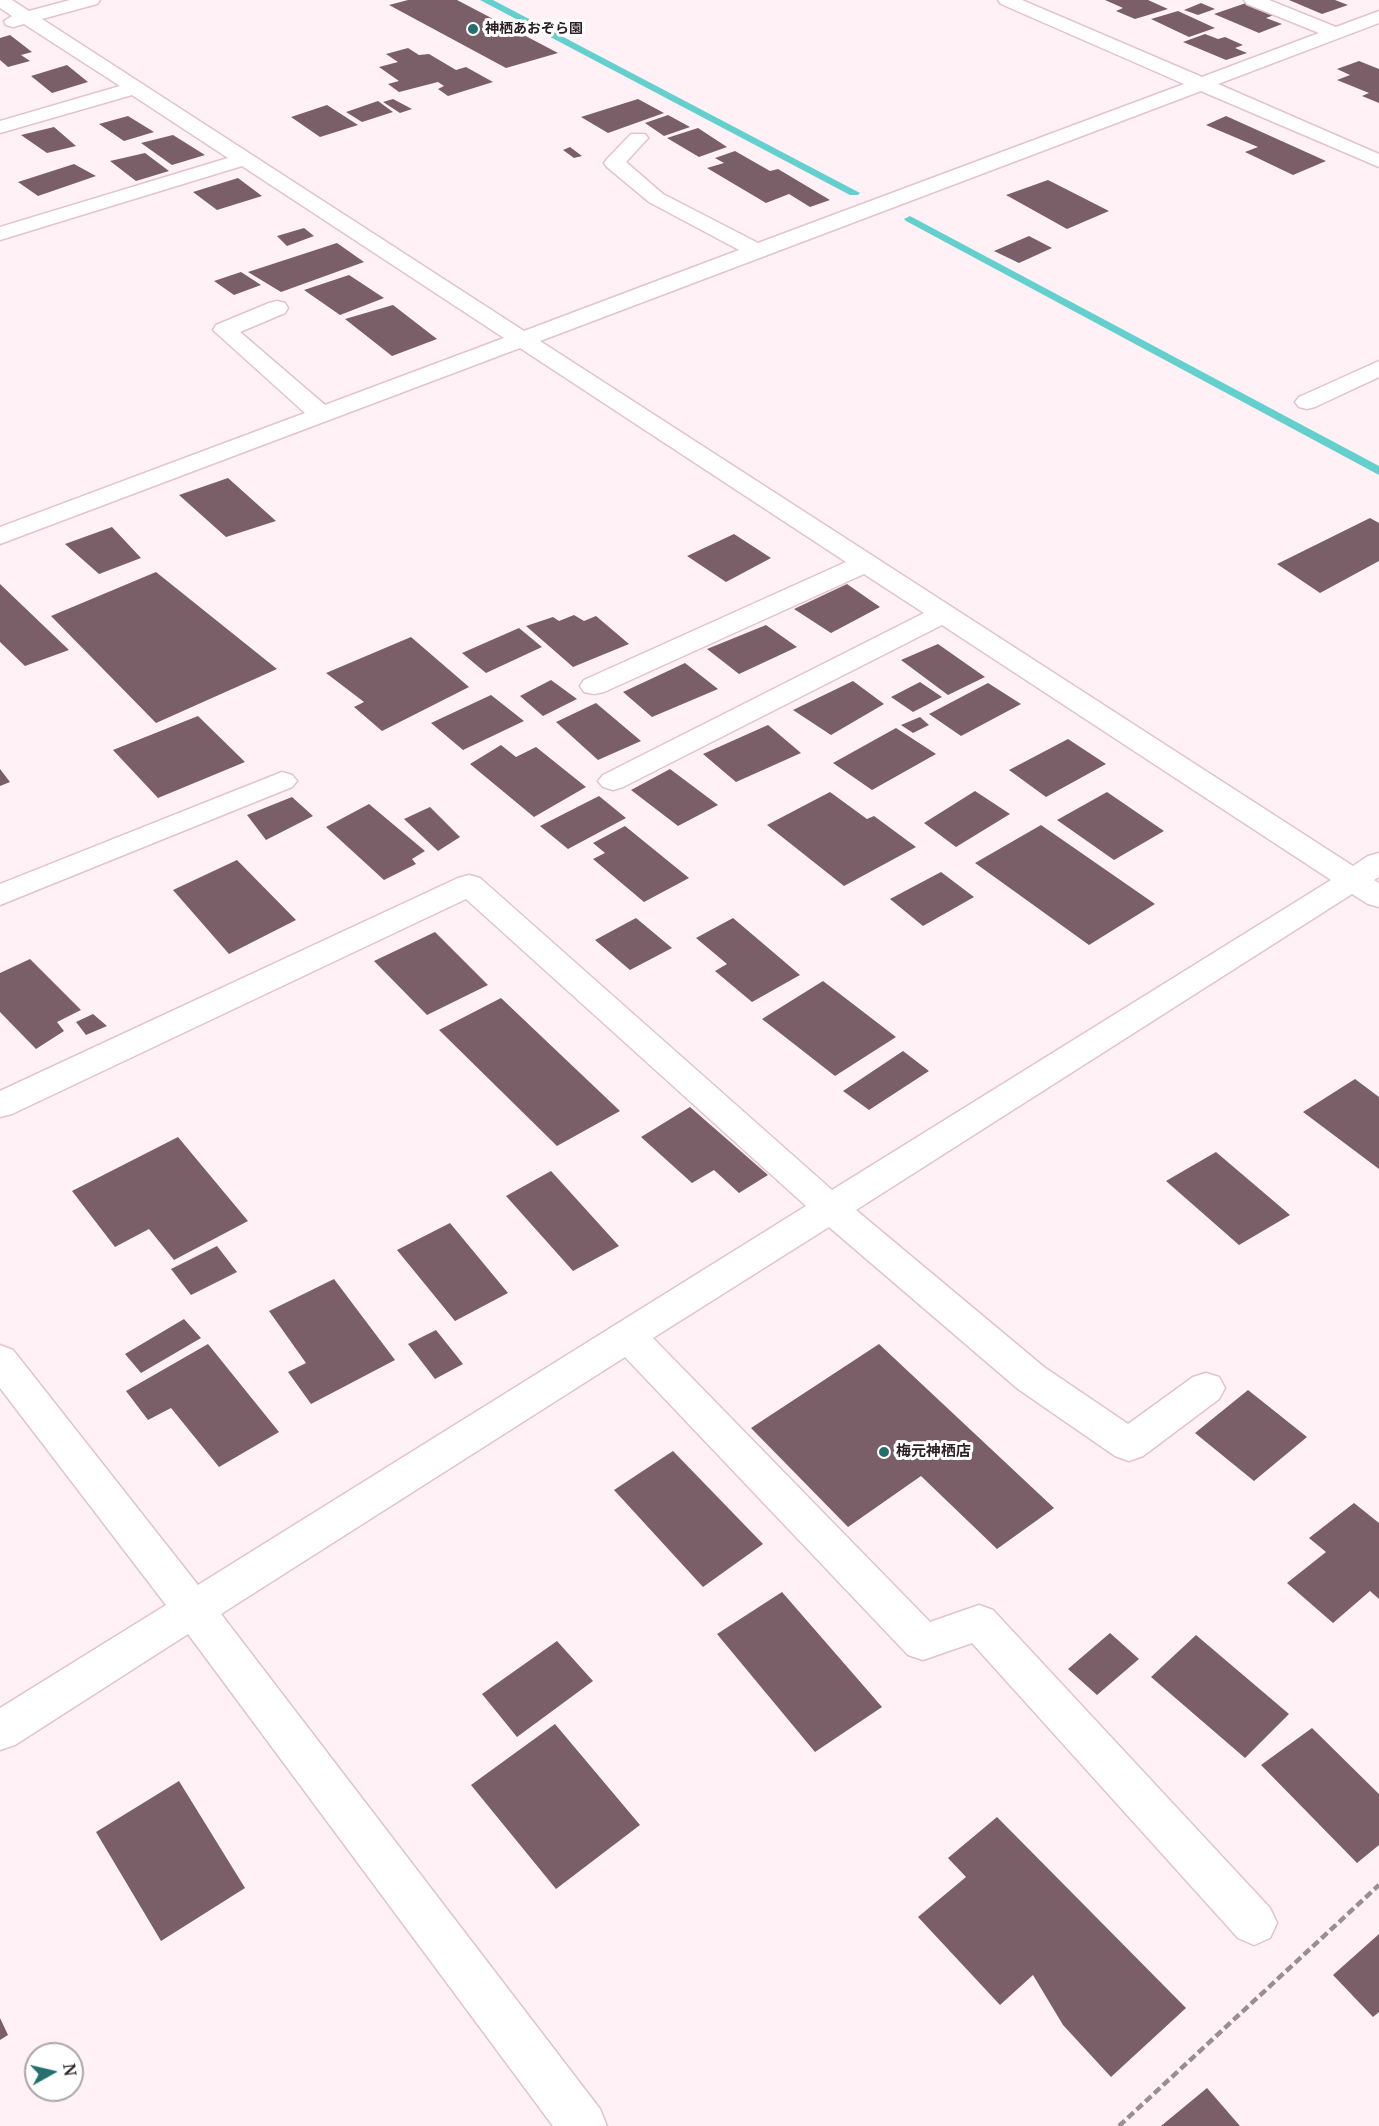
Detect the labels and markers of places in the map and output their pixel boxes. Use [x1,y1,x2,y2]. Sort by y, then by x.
place label: 神栖あおぞら園 [485,21,583,37]
marker: 神栖あおぞら園 [466,22,480,36]
place label: 梅元神栖店 [896,1443,971,1461]
marker: 梅元神栖店 [877,1445,891,1459]

